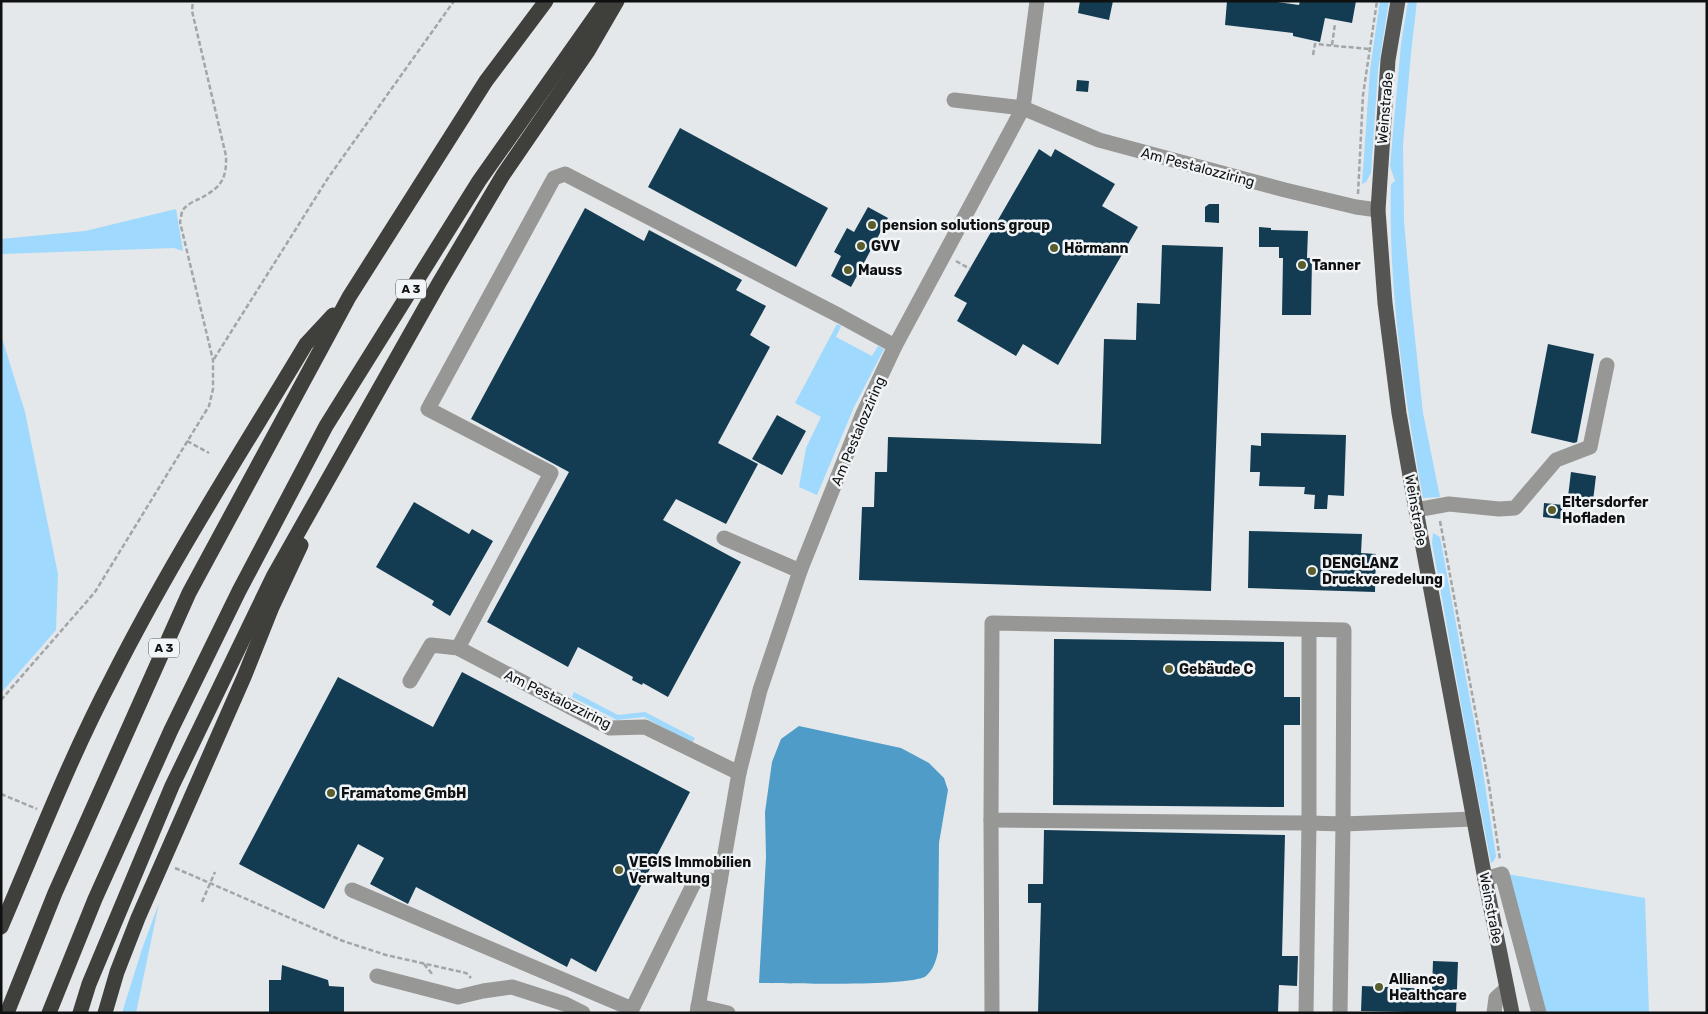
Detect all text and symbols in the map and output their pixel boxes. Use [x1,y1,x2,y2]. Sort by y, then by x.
street label: Weinstraße [1374,71,1397,145]
street label: Am Pestalozziring [1139,144,1257,191]
place label: pension solutions group [882,217,1050,234]
marker: pension solutions group [866,219,878,231]
place label: GVV [871,238,900,255]
marker: GVV [855,240,867,252]
place label: Hörmann [1064,240,1128,257]
marker: Hörmann [1048,242,1060,254]
place label: Tanner [1312,257,1361,274]
marker: Tanner [1296,259,1308,271]
place label: Mauss [858,262,903,279]
marker: Mauss [842,264,854,276]
road number: A 3 [396,280,426,298]
street label: Am Pestalozziring [828,374,889,488]
street label: Weinstraße [1401,473,1430,547]
place label: Eltersdorfer Hofladen [1562,494,1649,527]
marker: Eltersdorfer Hofladen [1546,504,1558,516]
place label: DENGLANZ Druckveredelung [1322,555,1443,588]
marker: DENGLANZ Druckveredelung [1306,565,1318,577]
road number: A 3 [149,638,179,658]
place label: Gebäude C [1179,661,1254,678]
marker: Gebäude C [1163,663,1175,675]
street label: Am Pestalozziring [502,666,614,733]
place label: Framatome GmbH [341,785,466,802]
marker: Framatome GmbH [325,787,337,799]
place label: VEGIS Immobilien Verwaltung [629,854,751,887]
marker: VEGIS Immobilien Verwaltung [613,864,625,876]
street label: Weinstraße [1475,871,1506,945]
place label: Alliance Healthcare [1389,971,1467,1004]
marker: Alliance Healthcare [1373,981,1385,993]

